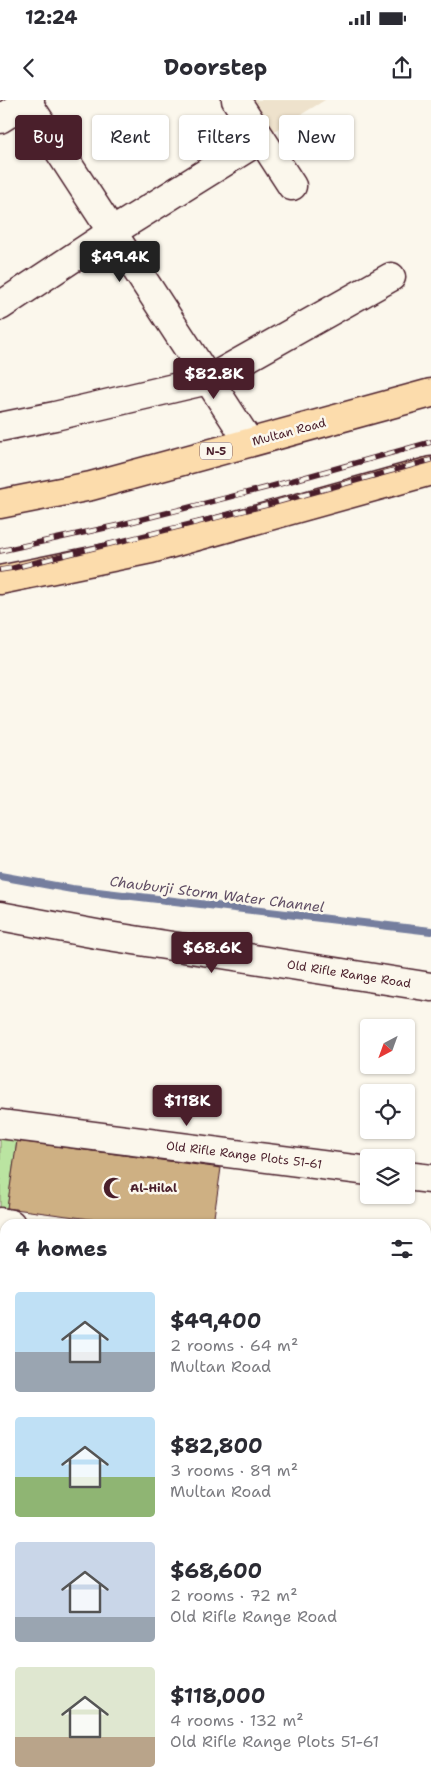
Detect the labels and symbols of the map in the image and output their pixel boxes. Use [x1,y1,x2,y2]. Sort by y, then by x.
pin: $49.4K [79,240,161,283]
pin: $82.8K [173,358,255,400]
street label: Multan Road [250,414,328,450]
road number: N-5 [200,442,232,460]
water label: Chauburji Storm Water Channel [109,872,325,916]
pin: $68.6K [171,932,253,974]
street label: Old Rifle Range Road [286,956,413,992]
north arrow [360,1019,415,1074]
pin: $118K [152,1084,222,1127]
street label: Old Rifle Range Plots 51-61 [165,1137,323,1173]
mosque icon: Al-Hilal [101,1175,127,1201]
place label: Al-Hilal [130,1180,177,1196]

